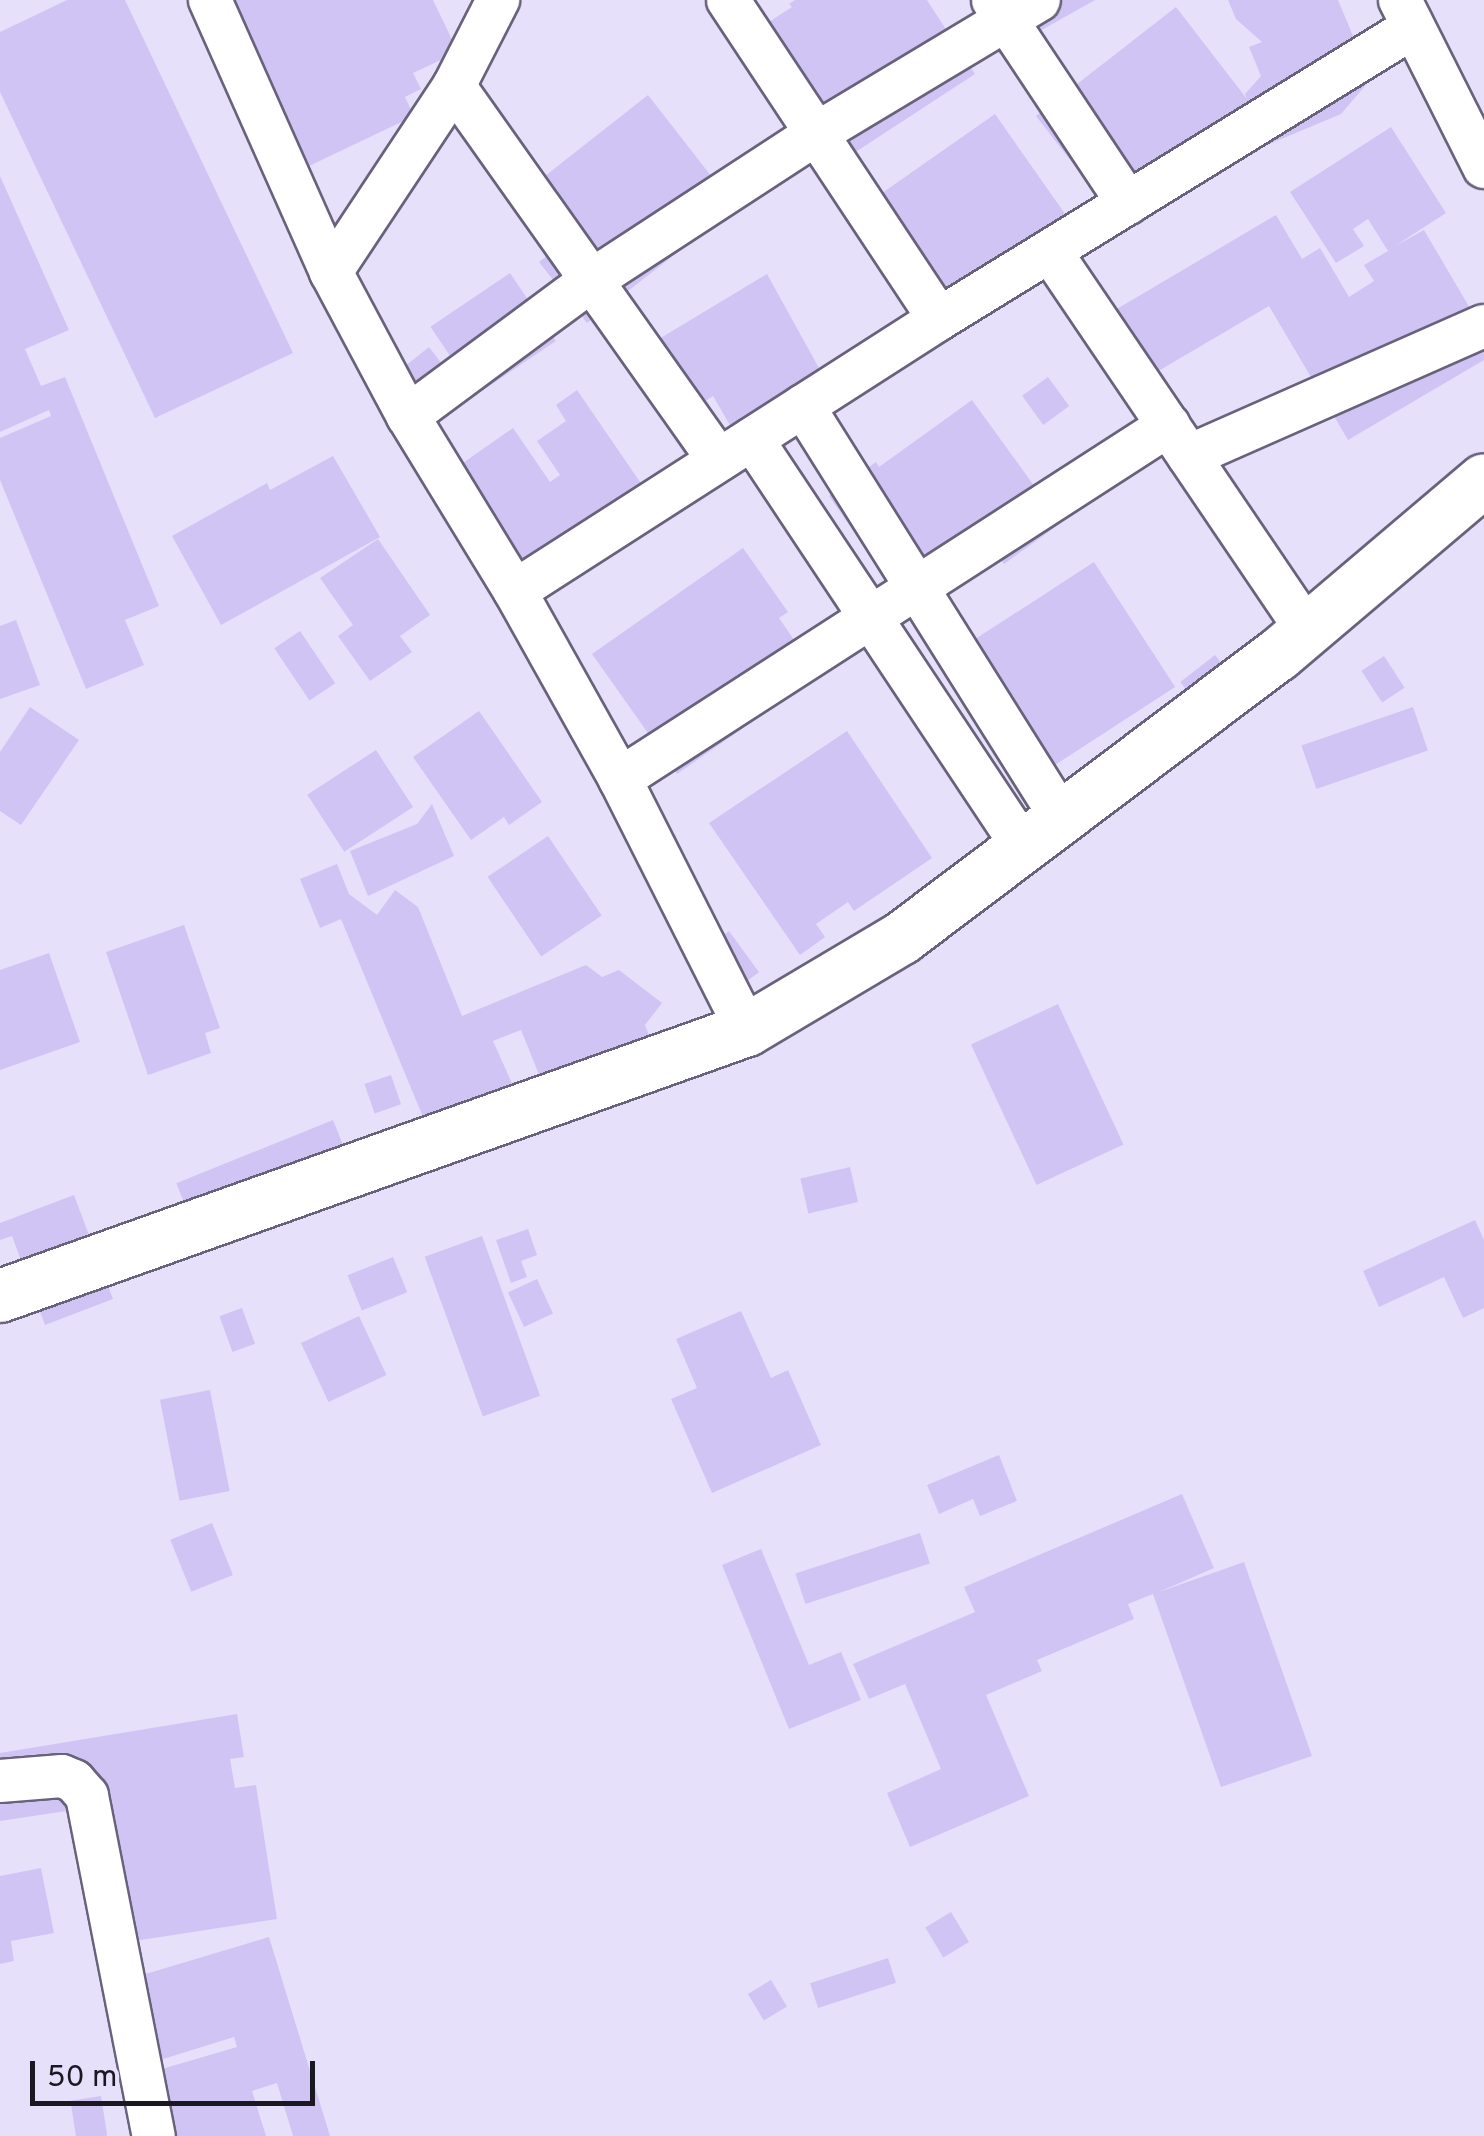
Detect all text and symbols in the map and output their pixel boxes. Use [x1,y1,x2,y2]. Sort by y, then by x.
scale bar [35,2041,320,2103]
text: 50 m [47,2060,117,2097]

